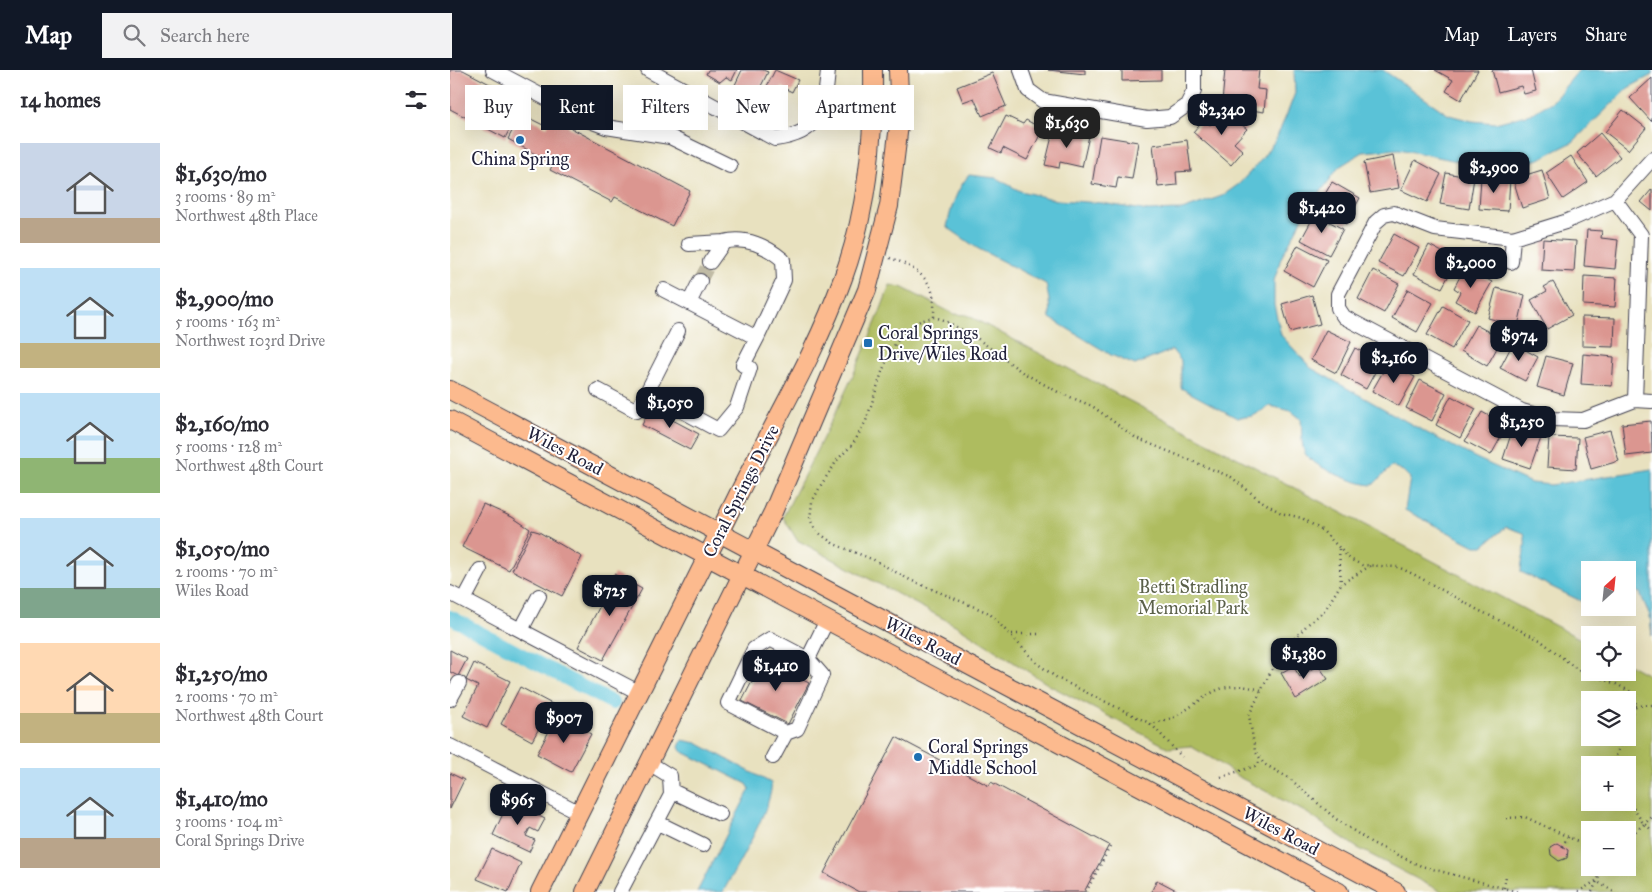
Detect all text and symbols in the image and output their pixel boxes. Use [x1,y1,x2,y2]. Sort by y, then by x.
search box [102,13,452,58]
text: Map [25,20,72,50]
icon: search [120,21,148,49]
text: Search here [160,24,250,47]
text: Map [1444,24,1479,46]
text: Layers [1507,24,1557,46]
text: Share [1585,24,1627,46]
chip: Buy [465,85,531,130]
chip: Rent [541,85,613,130]
chip: Filters [623,85,708,130]
chip: New [718,85,788,130]
chip: Apartment [798,85,914,130]
icon: filters [402,86,430,114]
text: 14 homes [20,87,101,113]
pin: $2,340 [1181,93,1263,136]
text: $2,340 [1199,100,1245,119]
pin: $1,630 [1026,106,1108,149]
text: $1,630 [1045,113,1089,132]
marker: China Spring [514,134,526,146]
place label: China Spring [471,148,569,171]
pin: $2,900 [1453,152,1535,194]
text: $2,900 [1469,158,1519,177]
text: $1,630/mo [175,161,267,187]
icon: home [60,163,120,223]
text: 3 rooms · 89 m² [175,187,275,206]
pin: $1,420 [1281,191,1363,234]
text: $1,420 [1299,198,1345,217]
text: Northwest 48th Place [175,206,318,225]
pin: $2,000 [1430,246,1512,289]
text: $2,000 [1446,253,1496,272]
text: $2,900/mo [175,286,273,312]
icon: home [60,288,120,348]
text: 5 rooms · 163 m² [175,312,280,331]
pin: $974 [1489,320,1549,362]
place label: Coral Springs Drive/Wiles Road [878,322,1008,365]
text: $974 [1501,326,1537,345]
text: Northwest 103rd Drive [175,331,325,350]
marker: Coral Springs Drive/Wiles Road [862,337,874,349]
pin: $2,160 [1353,342,1435,384]
text: $2,160 [1371,348,1417,367]
pin: $1,050 [629,386,711,429]
text: $1,050 [647,393,693,412]
pin: $1,250 [1481,406,1563,448]
text: $2,160/mo [175,411,269,437]
text: $1,250 [1500,412,1544,431]
icon: home [60,413,120,473]
street label: Coral Springs Drive [698,421,785,561]
street label: Wiles Road [523,422,607,480]
text: 5 rooms · 128 m² [175,437,282,456]
text: Northwest 48th Court [175,456,323,475]
text: $1,050/mo [175,536,270,562]
icon: home [60,538,120,598]
north arrow [1581,561,1636,616]
map controls [1581,561,1636,876]
text: 2 rooms · 70 m² [175,562,278,581]
pin: $725 [580,574,640,617]
park label: Betti Stradling Memorial Park [1138,576,1249,619]
text: Wiles Road [175,581,249,600]
text: $725 [593,581,627,600]
street label: Wiles Road [881,612,965,670]
button: locate [1581,626,1636,681]
pin: $1,380 [1263,638,1345,680]
text: $1,380 [1282,644,1326,663]
pin: $1,410 [735,650,817,692]
text: $1,410 [754,656,798,675]
text: $1,250/mo [175,661,267,687]
icon: home [60,663,120,723]
text: 2 rooms · 70 m² [175,687,278,706]
button: layers [1581,691,1636,746]
pin: $907 [534,702,594,744]
text: Northwest 48th Court [175,706,323,725]
text: $907 [546,708,582,727]
place label: Coral Springs Middle School [928,736,1037,779]
marker: Coral Springs Middle School [912,751,924,763]
button: + [1581,756,1636,811]
pin: $965 [488,784,548,826]
text: $1,410/mo [175,786,268,812]
icon: home [60,788,120,848]
text: $965 [501,790,535,809]
street label: Wiles Road [1239,802,1323,860]
text: 3 rooms · 104 m² [175,812,283,831]
button: − [1581,821,1636,876]
text: Coral Springs Drive [175,831,305,850]

